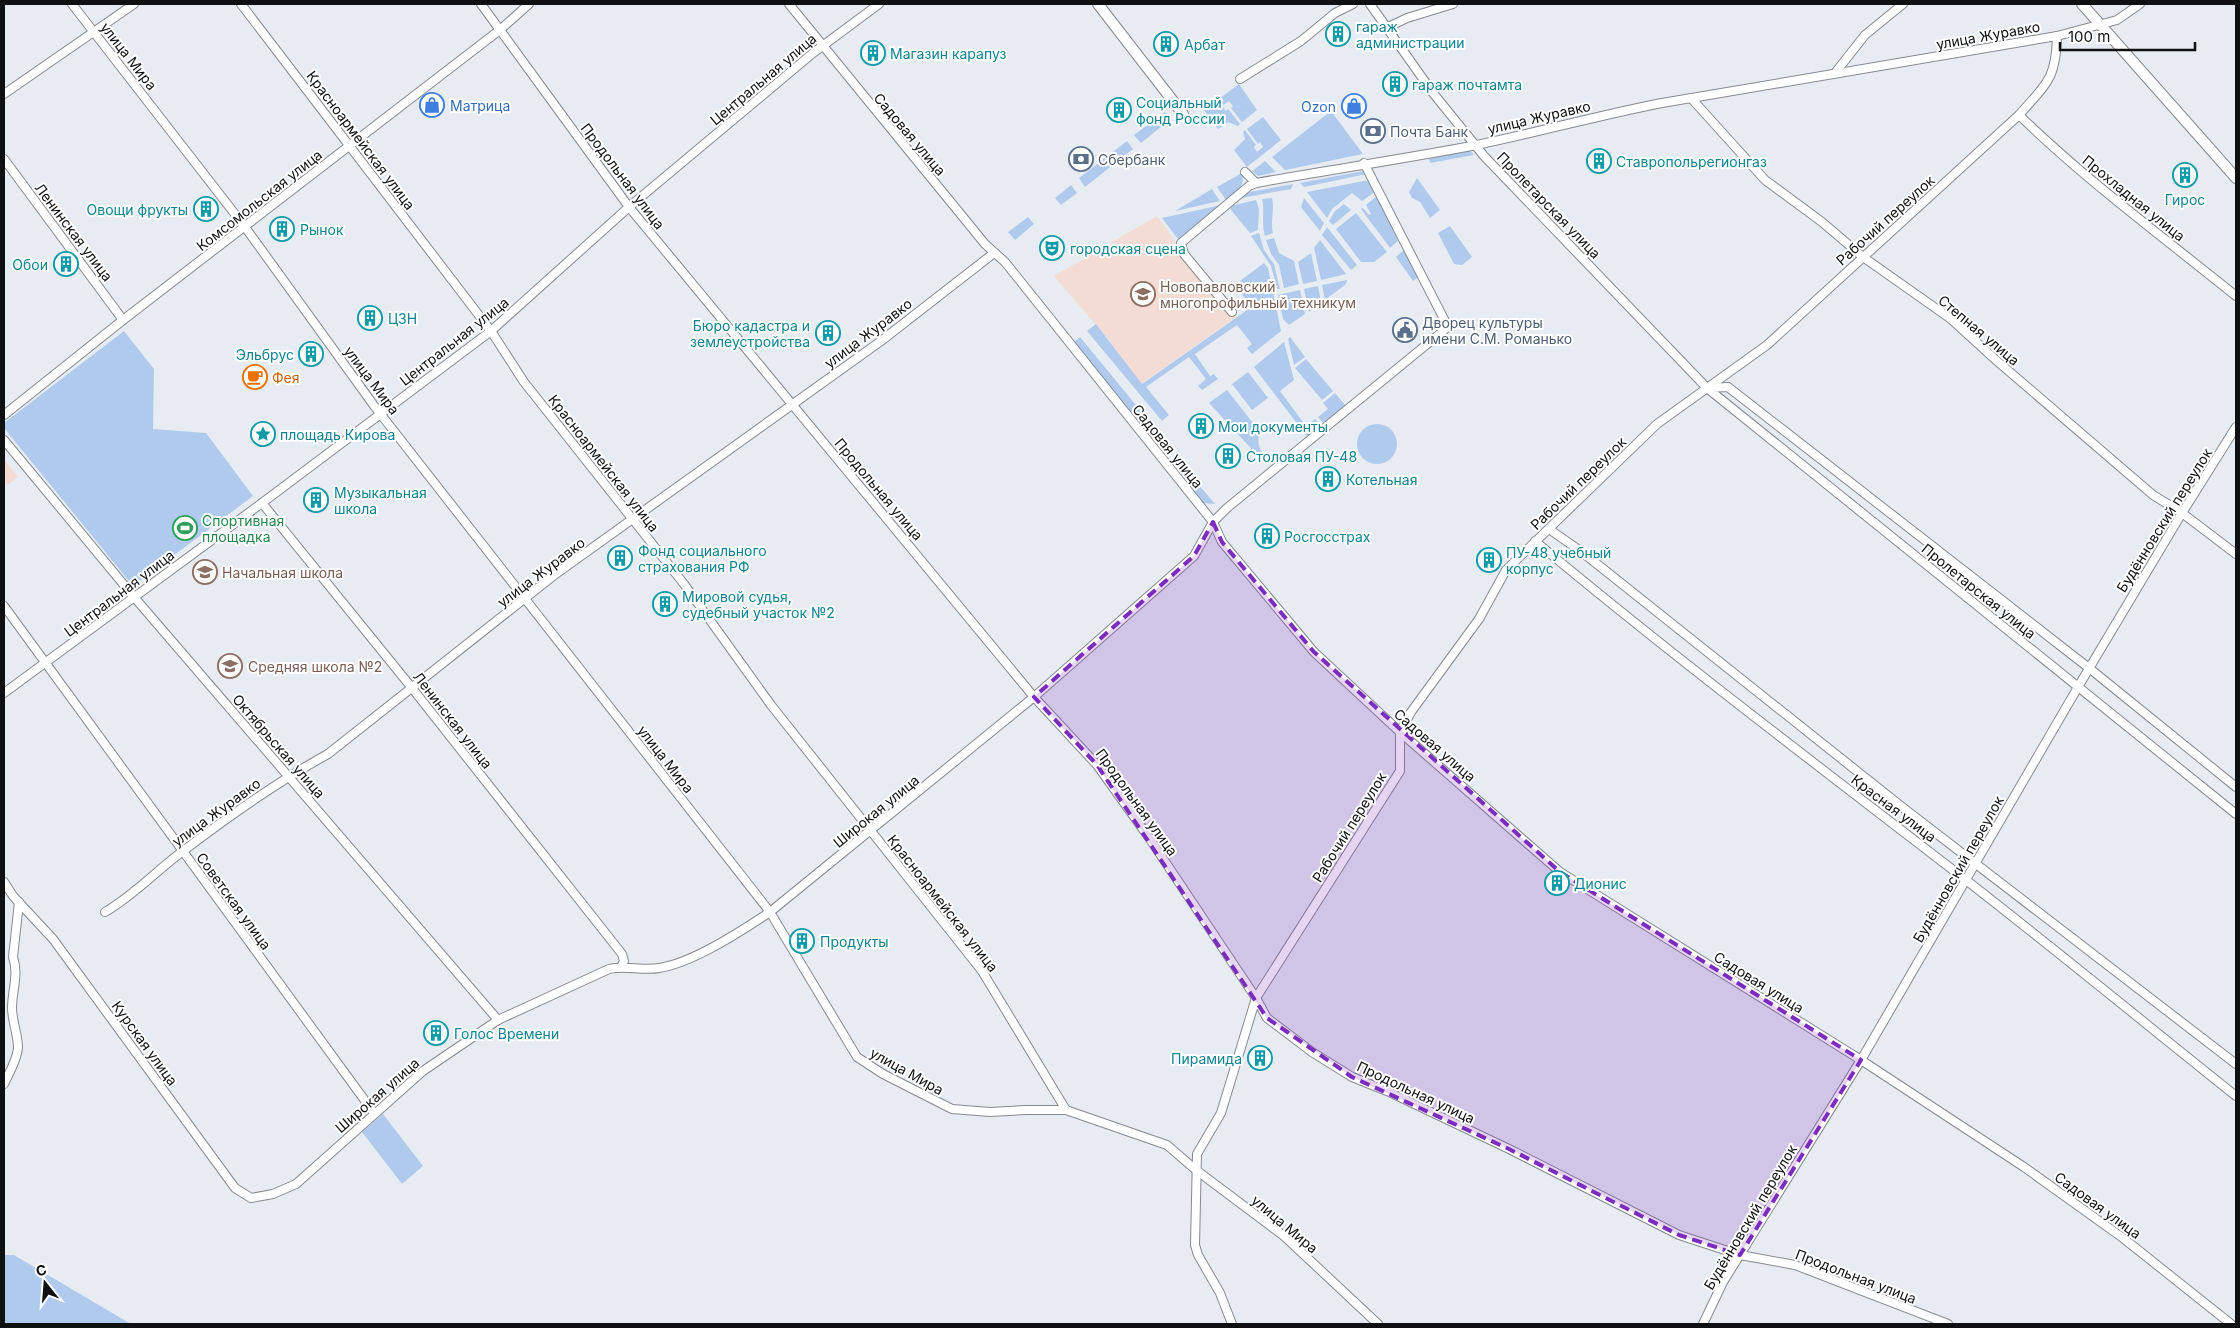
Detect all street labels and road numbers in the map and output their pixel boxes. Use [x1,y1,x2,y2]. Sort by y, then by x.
street label: улица Журавко [1935,17,2041,53]
street label: улица Мира [97,19,161,93]
street label: Центральная улица [706,30,820,128]
street label: Красноармейская улица [303,67,419,213]
street label: Садовая улица [871,89,949,179]
street label: улица Журавко [1486,97,1592,137]
street label: Продольная улица [578,120,668,232]
street label: Комсомольская улица [193,146,325,254]
street label: Пролетарская улица [1494,148,1604,262]
street label: Прохладная улица [2079,151,2189,245]
street label: Рабочий переулок [1832,171,1938,269]
street label: Ленинская улица [32,180,116,284]
street label: Степная улица [1935,291,2023,369]
street label: Центральная улица [396,293,512,389]
street label: улица Журавко [821,295,915,371]
street label: улица Мира [341,342,403,418]
street label: Красноармейская улица [545,391,663,535]
street label: Садовая улица [1129,401,1207,491]
street label: Рабочий переулок [1527,433,1630,533]
street label: Продольная улица [831,434,927,544]
street label: Будённовский переулок [2113,445,2215,595]
street label: улица Журавко [494,534,588,610]
street label: Пролетарская улица [1919,540,2039,642]
street label: Центральная улица [61,546,177,640]
street label: Ленинская улица [410,668,496,772]
street label: Октябрьская улица [229,691,329,801]
street label: Садовая улица [1391,705,1479,785]
street label: улица Мира [634,722,698,796]
street label: Продольная улица [1092,745,1182,859]
street label: Рабочий переулок [1308,769,1390,885]
street label: Широкая улица [830,771,922,851]
street label: Красная улица [1848,771,1940,845]
street label: улица Журавко [168,774,264,850]
street label: Будённовский переулок [1909,792,2007,945]
street label: Красноармейская улица [884,831,1002,975]
street label: Советская улица [193,849,275,953]
street label: Садовая улица [1711,948,1807,1016]
street label: Курская улица [109,997,181,1089]
street label: улица Мира [867,1044,947,1098]
street label: Широкая улица [332,1054,422,1136]
street label: Продольная улица [1354,1057,1478,1127]
street label: Будённовский переулок [1700,1141,1800,1293]
street label: Садовая улица [2052,1168,2144,1242]
street label: улица Мира [1248,1191,1322,1257]
street label: Продольная улица [1793,1245,1919,1307]

